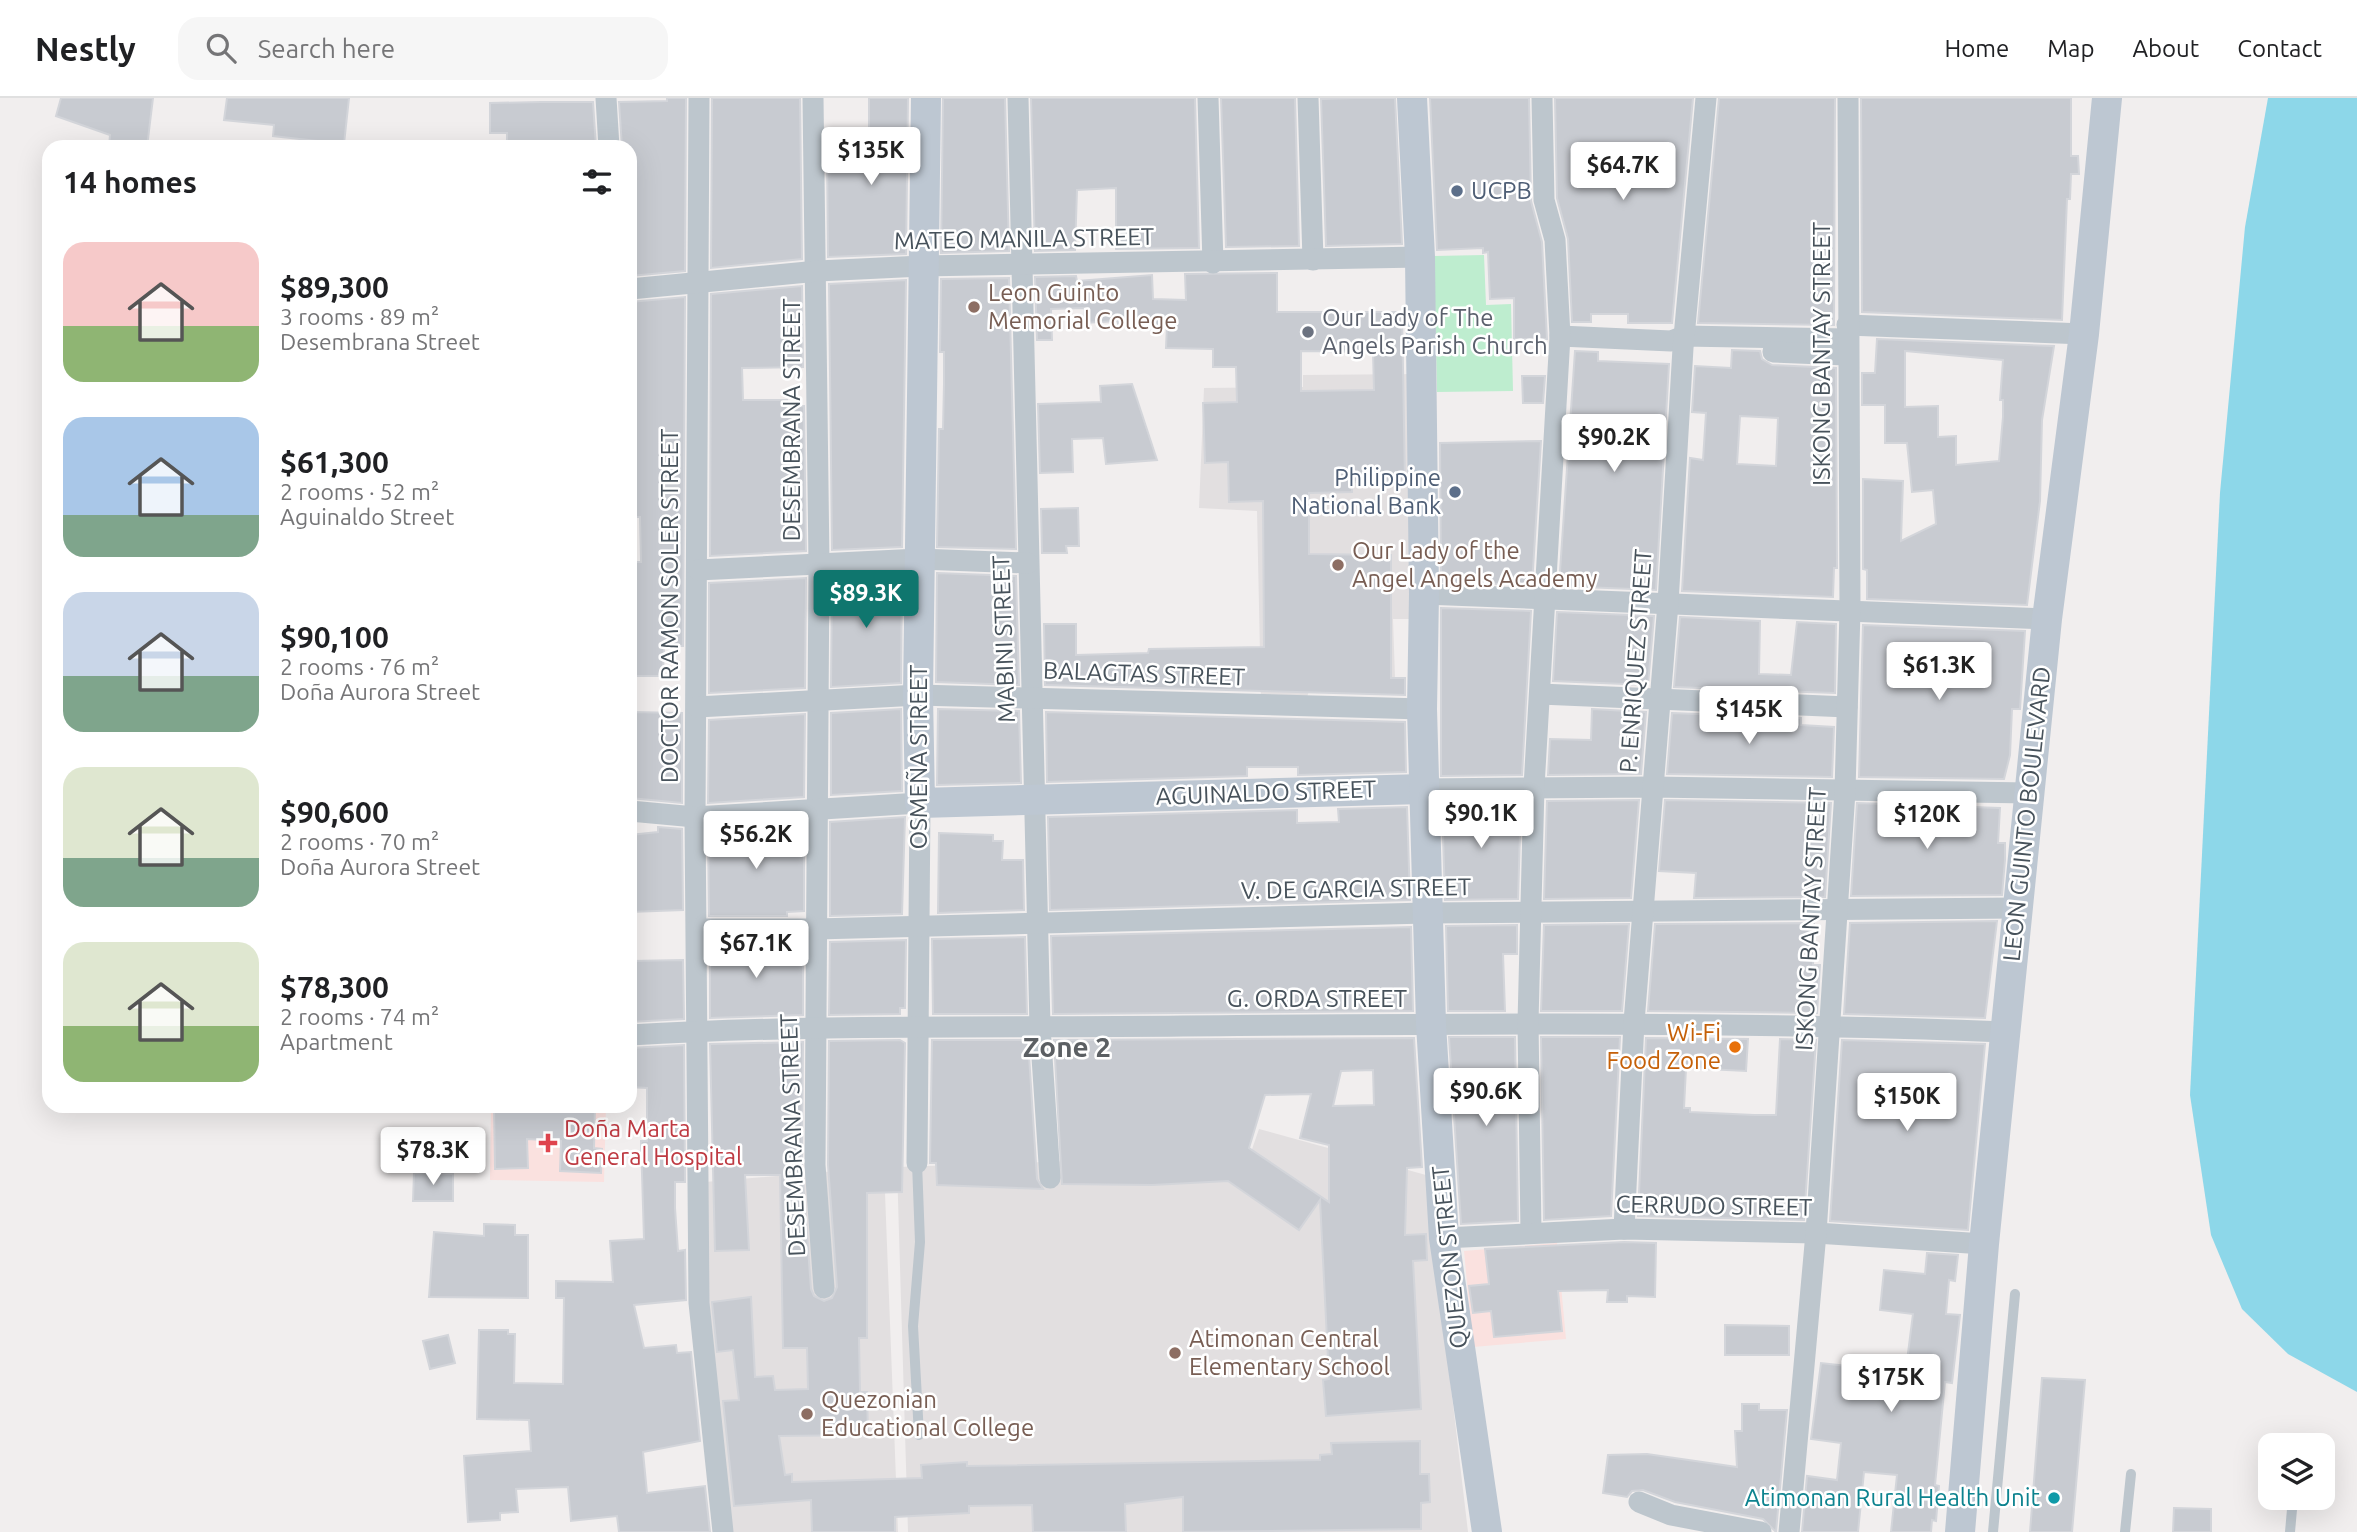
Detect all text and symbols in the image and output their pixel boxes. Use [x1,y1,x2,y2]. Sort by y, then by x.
search box [178,17,668,80]
icon: search [202,29,240,67]
text: Nestly [35,30,136,67]
text: Search here [258,34,395,63]
text: Home [1944,35,2009,62]
text: Map [2047,35,2094,62]
text: About [2132,35,2199,62]
text: Contact [2237,35,2322,62]
pin: $135K [822,127,920,187]
text: $135K [837,137,905,162]
pin: $64.7K [1566,142,1680,202]
text: $64.7K [1587,152,1659,177]
icon: filters [578,163,616,201]
text: 14 homes [63,165,197,199]
place label: UCPB [1471,177,1532,204]
marker: UCPB [1449,183,1465,199]
street label: ISKONG BANTAY STREET [1808,222,1835,486]
street label: MATEO MANILA STREET [894,223,1154,254]
icon: home [119,270,203,354]
text: $89,300 [280,270,389,304]
place label: Leon Guinto Memorial College [988,279,1178,334]
street label: DESEMBRANA STREET [778,298,805,542]
marker: Leon Guinto Memorial College [966,299,982,315]
text: 3 rooms · 89 m² [280,304,439,329]
place label: Our Lady of The Angels Parish Church [1322,304,1548,359]
marker: Our Lady of The Angels Parish Church [1300,324,1316,340]
text: Desembrana Street [280,329,480,354]
pin: $90.2K [1557,414,1671,474]
text: $90.2K [1578,424,1650,449]
street label: DOCTOR RAMON SOLER STREET [656,429,683,783]
icon: home [119,445,203,529]
text: $61,300 [280,445,389,479]
place label: Philippine National Bank [1291,464,1441,519]
text: 2 rooms · 52 m² [280,479,439,504]
marker: Philippine National Bank [1447,484,1463,500]
text: Aguinaldo Street [280,504,454,529]
place label: Our Lady of the Angel Angels Academy [1352,537,1598,592]
street label: P. ENRIQUEZ STREET [1614,548,1657,774]
street label: MABINI STREET [987,555,1020,723]
marker: Our Lady of the Angel Angels Academy [1330,557,1346,573]
pin: $89.3K [809,570,923,630]
text: $89.3K [830,580,902,605]
icon: home [119,620,203,704]
text: $90,100 [280,620,389,654]
pin: $61.3K [1882,642,1996,702]
text: $61.3K [1903,652,1975,677]
text: 2 rooms · 76 m² [280,654,439,679]
street label: BALAGTAS STREET [1043,656,1246,691]
street label: OSMEÑA STREET [905,665,932,849]
street label: LEON GUINTO BOULEVARD [1998,665,2055,963]
text: Doña Aurora Street [280,679,480,704]
pin: $145K [1700,686,1798,746]
text: $145K [1715,696,1783,721]
street label: AGUINALDO STREET [1155,775,1377,810]
street label: ISKONG BANTAY STREET [1790,786,1831,1052]
pin: $90.1K [1424,790,1538,850]
pin: $120K [1878,792,1976,851]
icon: home [119,795,203,879]
text: $90,600 [280,795,389,829]
text: $90.1K [1445,800,1517,825]
text: $120K [1893,801,1961,826]
pin: $56.2K [699,812,813,871]
text: $56.2K [720,821,792,846]
text: 2 rooms · 70 m² [280,829,439,854]
text: Doña Aurora Street [280,854,480,879]
street label: V. DE GARCIA STREET [1241,873,1471,904]
pin: $67.1K [699,920,813,980]
text: $67.1K [720,930,792,955]
icon: home [119,970,203,1054]
text: $78,300 [280,970,389,1004]
street label: G. ORDA STREET [1227,985,1407,1012]
text: 2 rooms · 74 m² [280,1004,439,1029]
street label: DESEMBRANA STREET [775,1013,810,1257]
place label: Wi-Fi Food Zone [1606,1019,1721,1074]
text: Apartment [280,1029,393,1054]
district label: Zone 2 [1023,1031,1111,1062]
marker: Wi-Fi Food Zone [1727,1039,1743,1055]
pin: $90.6K [1429,1068,1543,1128]
pin: $150K [1858,1074,1956,1133]
text: $90.6K [1450,1078,1522,1103]
text: $150K [1873,1083,1941,1108]
place label: Doña Marta General Hospital [564,1115,742,1170]
pin: $78.3K [376,1128,490,1187]
marker: Doña Marta General Hospital [538,1133,558,1153]
text: $78.3K [397,1137,469,1162]
street label: QUEZON STREET [1426,1164,1473,1350]
street label: CERRUDO STREET [1615,1190,1813,1221]
place label: Atimonan Central Elementary School [1189,1325,1390,1380]
marker: Atimonan Central Elementary School [1167,1345,1183,1361]
pin: $175K [1842,1354,1940,1414]
text: $175K [1857,1364,1925,1389]
place label: Quezonian Educational College [821,1386,1034,1441]
marker: Quezonian Educational College [799,1406,815,1422]
map controls [2258,1433,2335,1510]
button: layers [2258,1433,2335,1510]
place label: Atimonan Rural Health Unit [1745,1484,2041,1511]
marker: Atimonan Rural Health Unit [2046,1490,2062,1506]

